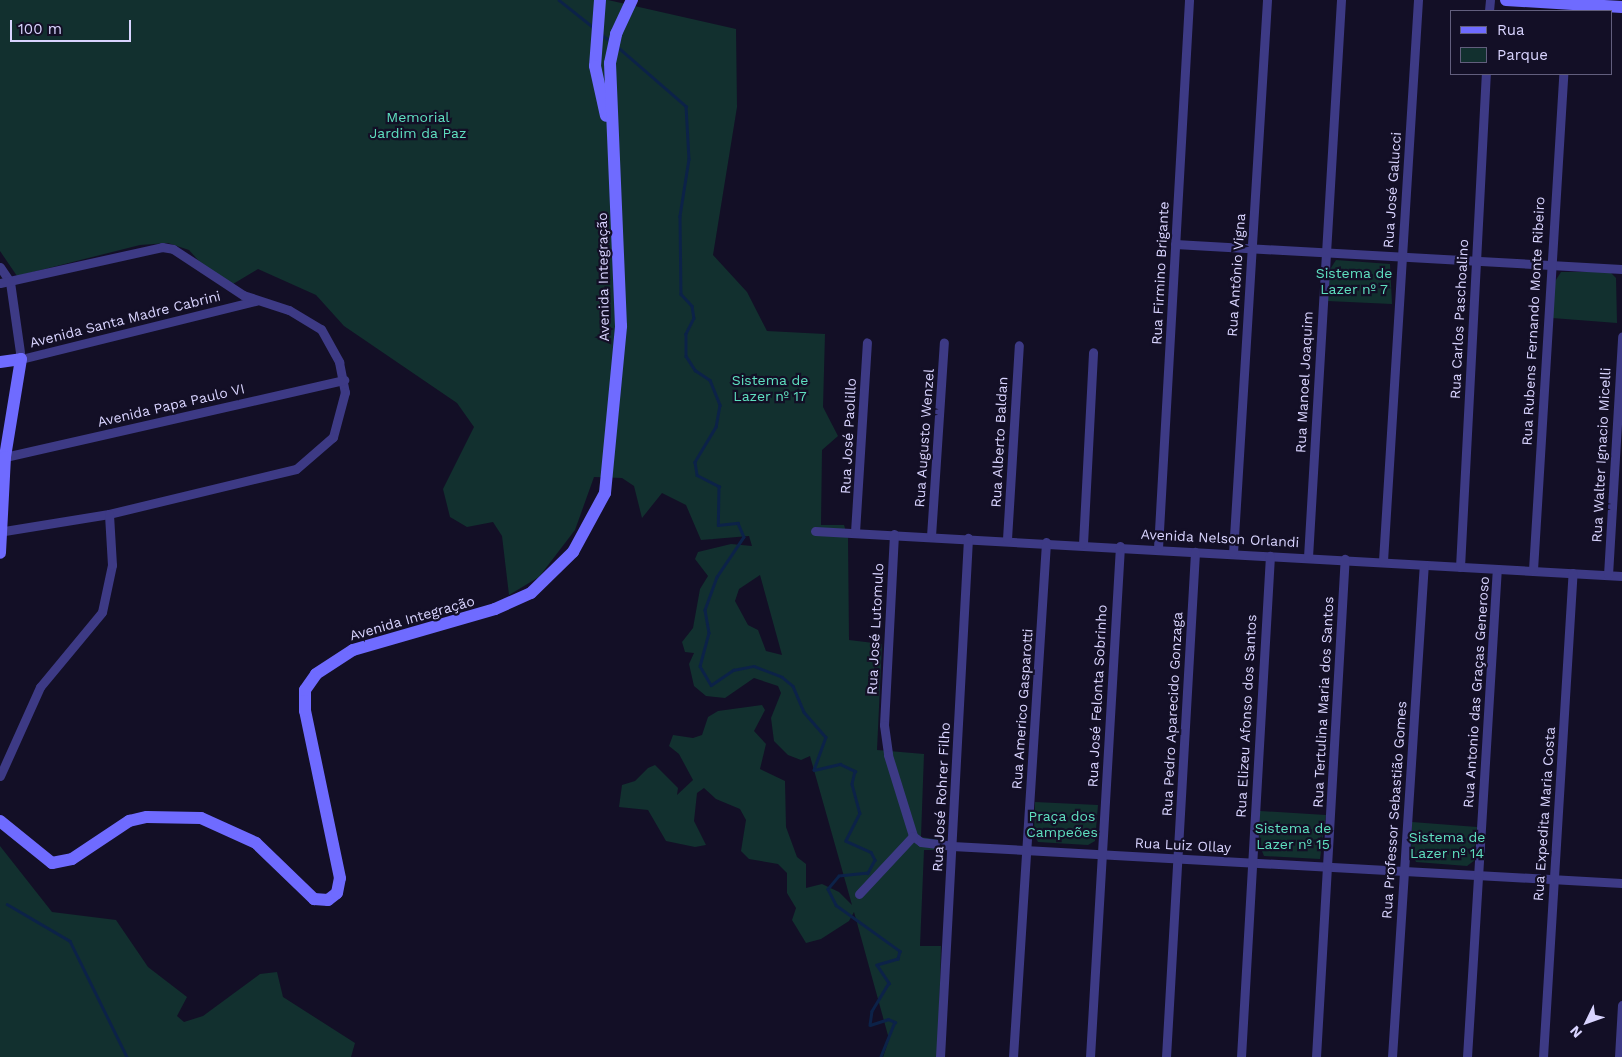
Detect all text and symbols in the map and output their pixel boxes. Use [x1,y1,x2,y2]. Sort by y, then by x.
scale bar [12,10,134,42]
legend [1450,10,1612,75]
text: 100 m [18,20,62,38]
text: Rua [1497,21,1525,39]
text: Parque [1497,46,1548,64]
park label: Memorial Jardim da Paz [369,109,467,142]
street label: Rua José Galucci [1380,131,1404,249]
street label: Rua Rubens Fernando Monte Ribeiro [1518,196,1548,446]
street label: Rua Firmino Brigante [1148,201,1172,345]
street label: Avenida Integração [593,212,613,342]
street label: Rua Antônio Vigna [1223,212,1249,338]
street label: Rua Carlos Paschoalino [1446,239,1472,399]
park label: Sistema de Lazer nº 7 [1316,265,1392,298]
street label: Avenida Santa Madre Cabrini [27,287,223,351]
street label: Rua Manoel Joaquim [1292,310,1316,454]
street label: Rua Walter Ignacio Micelli [1588,366,1614,544]
street label: Rua Augusto Wenzel [911,367,937,509]
park label: Sistema de Lazer nº 17 [732,372,808,404]
street label: Rua Alberto Baldan [987,376,1011,508]
street label: Rua José Paolillo [837,377,859,495]
street label: Avenida Papa Paulo VI [95,380,247,430]
street label: Avenida Nelson Orlandi [1140,525,1300,551]
street label: Rua José Lutomulo [863,562,887,696]
street label: Rua Antonio das Graças Generoso [1459,575,1493,809]
street label: Avenida Integração [347,592,477,644]
street label: Rua Tertulina Maria dos Santos [1309,595,1337,809]
street label: Rua José Felonta Sobrinho [1084,604,1110,788]
street label: Rua Pedro Aparecido Gonzaga [1158,611,1186,817]
street label: Rua Elizeu Afonso dos Santos [1232,613,1260,819]
street label: Rua Americo Gasparotti [1008,628,1036,790]
street label: Rua Professor Sebastião Gomes [1378,700,1410,920]
street label: Rua José Rohrer Filho [929,721,953,873]
street label: Rua Expedita Maria Costa [1529,726,1559,902]
park label: Praça dos Campeões [1026,808,1098,840]
park label: Sistema de Lazer nº 15 [1255,820,1331,852]
park label: Sistema de Lazer nº 14 [1409,829,1485,862]
street label: Rua Luiz Ollay [1134,834,1232,856]
north arrow [1562,997,1612,1047]
text: N [1566,1023,1585,1041]

